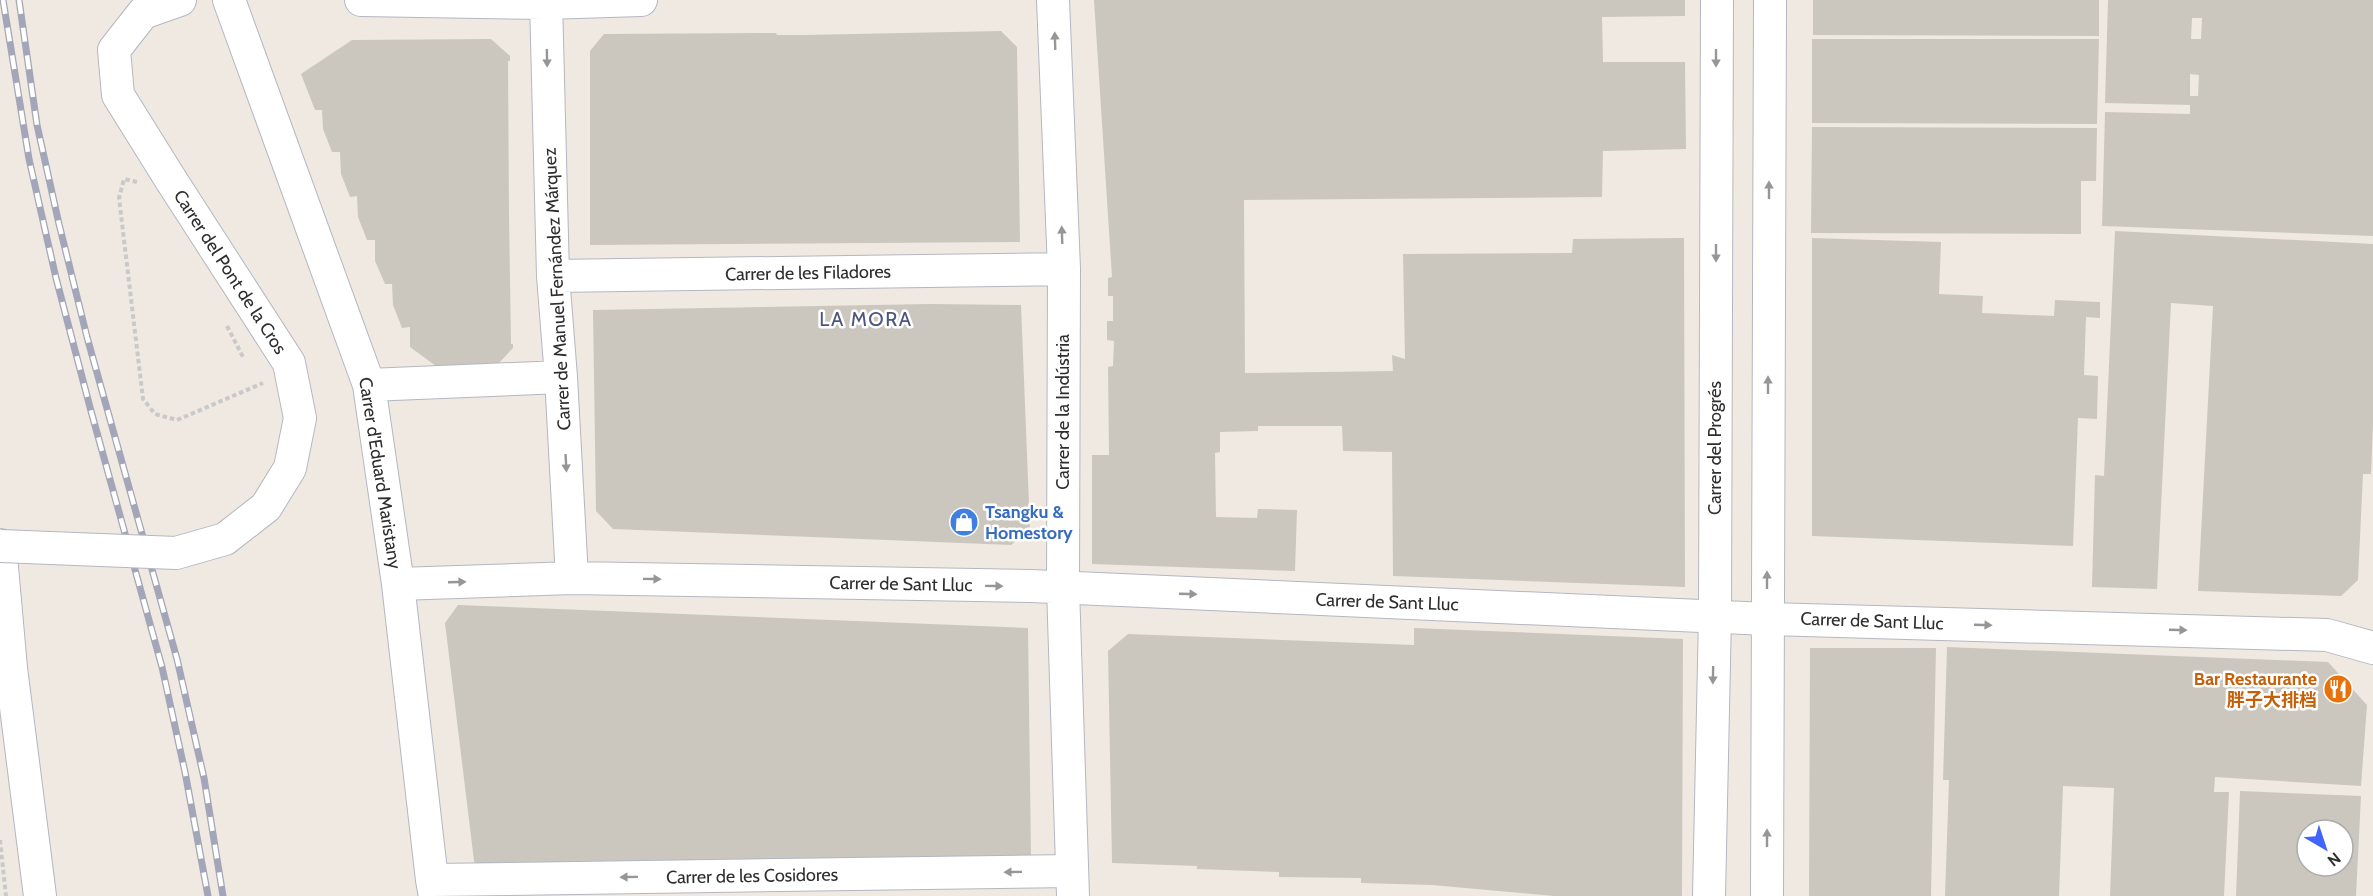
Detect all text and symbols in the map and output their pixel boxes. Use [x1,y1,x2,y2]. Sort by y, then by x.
one-way arrow [1050,31,1060,50]
one-way arrow [543,49,552,68]
one-way arrow [1711,49,1721,68]
street label: Carrer de Manuel Fernández Márquez [539,147,575,431]
one-way arrow [1764,180,1774,199]
street label: Carrer del Pont de la Cros [169,186,291,358]
one-way arrow [1058,226,1067,245]
one-way arrow [1711,244,1721,263]
street label: Carrer de les Filadores [725,261,891,285]
district label: LA MORA [819,307,913,331]
street label: Carrer de la Indústria [1052,334,1074,490]
one-way arrow [1763,375,1773,394]
street label: Carrer d'Eduard Maristany [354,376,406,570]
street label: Carrer del Progrés [1704,381,1726,515]
one-way arrow [561,453,570,472]
place label: Tsangku & Homestory [985,501,1073,544]
shop icon: Tsangku & Homestory [948,506,980,538]
one-way arrow [1762,570,1772,589]
street label: Carrer de Sant Lluc [829,572,973,596]
one-way arrow [642,574,661,584]
one-way arrow [447,577,466,587]
one-way arrow [984,581,1003,590]
street label: Carrer de Sant Lluc [1315,589,1459,615]
one-way arrow [1179,590,1198,599]
street label: Carrer de Sant Lluc [1800,608,1944,634]
one-way arrow [1973,620,1992,629]
one-way arrow [2168,626,2187,635]
one-way arrow [1709,665,1718,684]
place label: Bar Restaurante 胖子大排档 [2194,668,2317,711]
restaurant icon: Bar Restaurante 胖子大排档 [2322,673,2354,705]
north arrow [2295,818,2355,878]
one-way arrow [1762,828,1772,847]
text: N [2324,848,2344,870]
street label: Carrer de les Cosidores [666,864,838,888]
one-way arrow [1004,867,1023,877]
one-way arrow [620,872,639,882]

